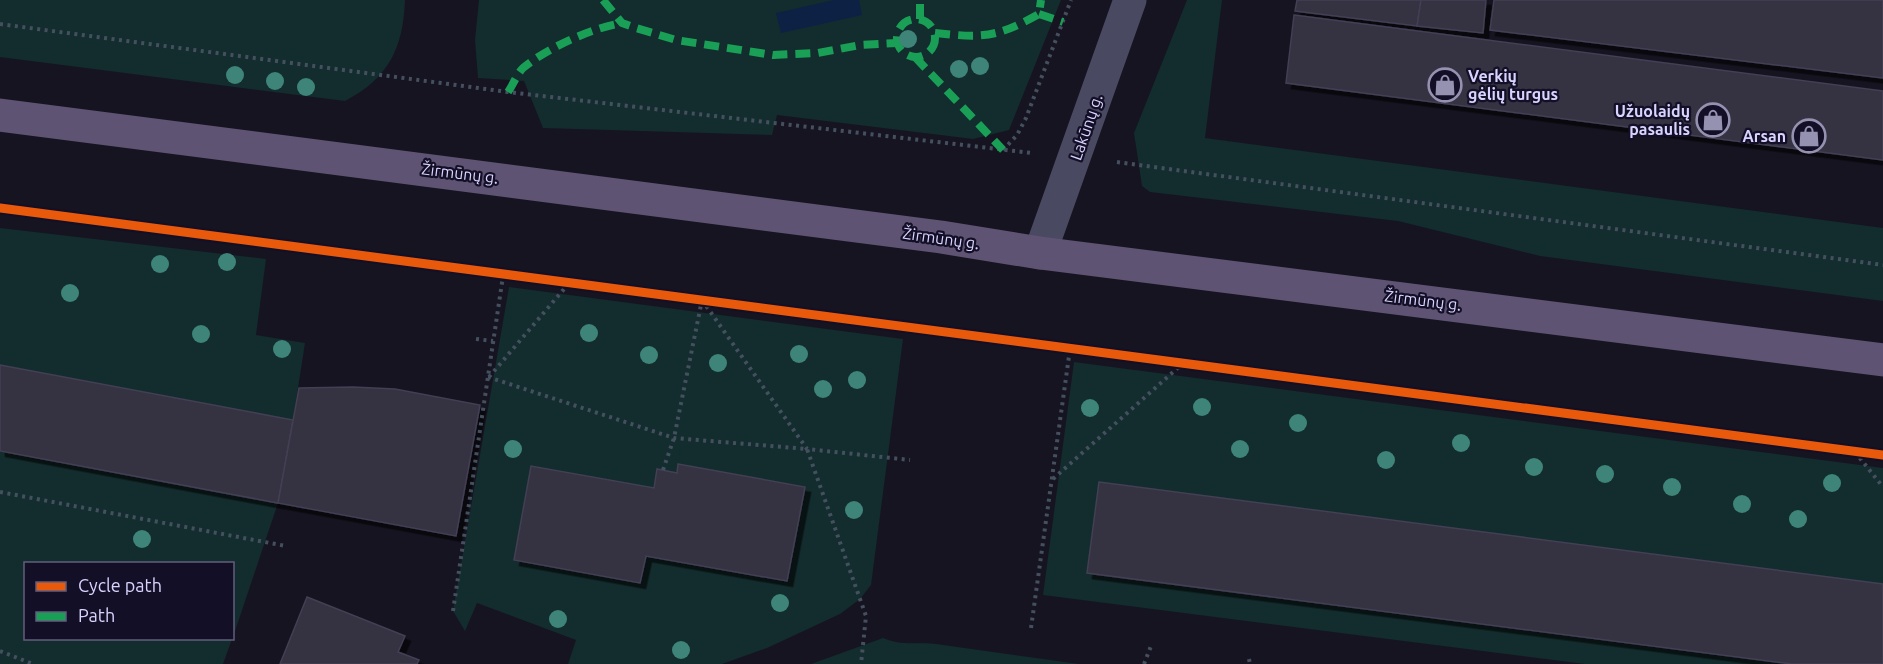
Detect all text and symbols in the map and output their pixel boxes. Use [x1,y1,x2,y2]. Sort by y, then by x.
shop icon: Verkių gėlių turgus [1427,67,1463,103]
place label: Verkių gėlių turgus [1468,67,1558,104]
street label: Lakūnų g. [1066,92,1106,162]
place label: Užuolaidų pasaulis [1615,102,1690,138]
shop icon: Užuolaidų pasaulis [1695,102,1731,138]
shop icon: Arsan [1791,118,1827,154]
place label: Arsan [1743,127,1786,145]
street label: Žirmūnų g. [421,158,500,187]
street label: Žirmūnų g. [902,223,981,252]
street label: Žirmūnų g. [1384,285,1463,314]
legend [24,562,234,640]
text: Cycle path [78,575,162,595]
text: Path [78,605,115,625]

